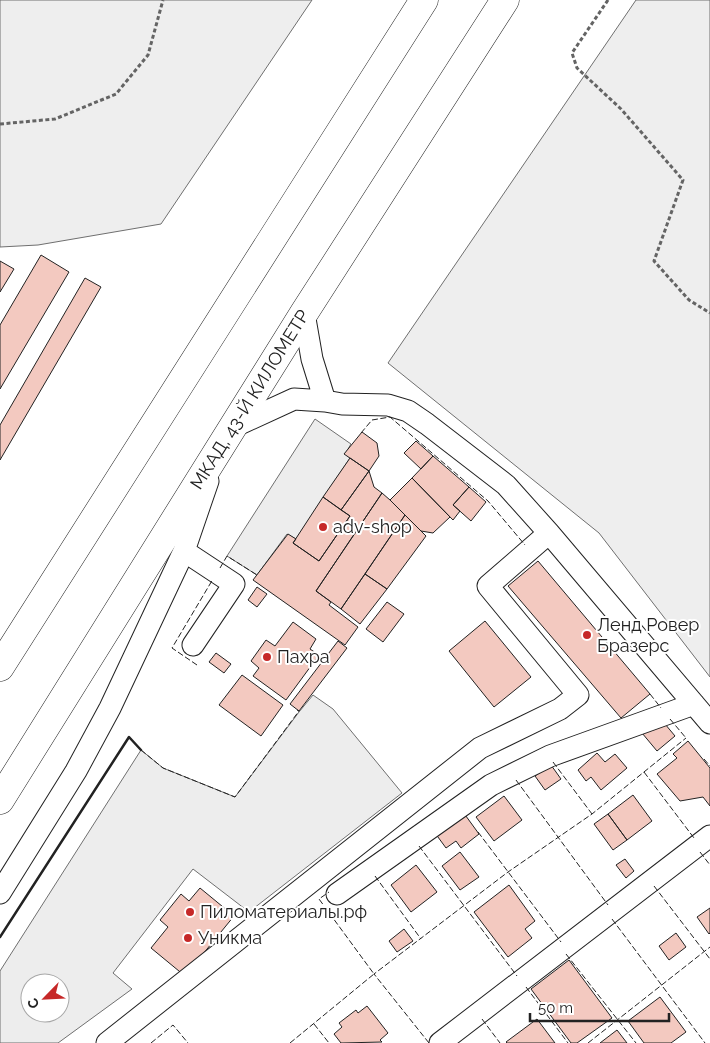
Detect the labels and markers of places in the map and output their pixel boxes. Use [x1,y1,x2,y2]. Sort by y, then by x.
place label: adv-shop [333,516,412,537]
marker: adv-shop [317,521,329,533]
place label: Ленд Ровер Бразерс [597,614,699,656]
marker: Ленд Ровер Бразерс [581,629,593,641]
place label: Пахра [277,646,330,667]
marker: Пахра [261,651,273,663]
place label: Пиломатериалы.рф [200,901,367,922]
marker: Пиломатериалы.рф [184,906,196,918]
place label: Уникма [198,927,262,948]
marker: Уникма [182,932,194,944]

